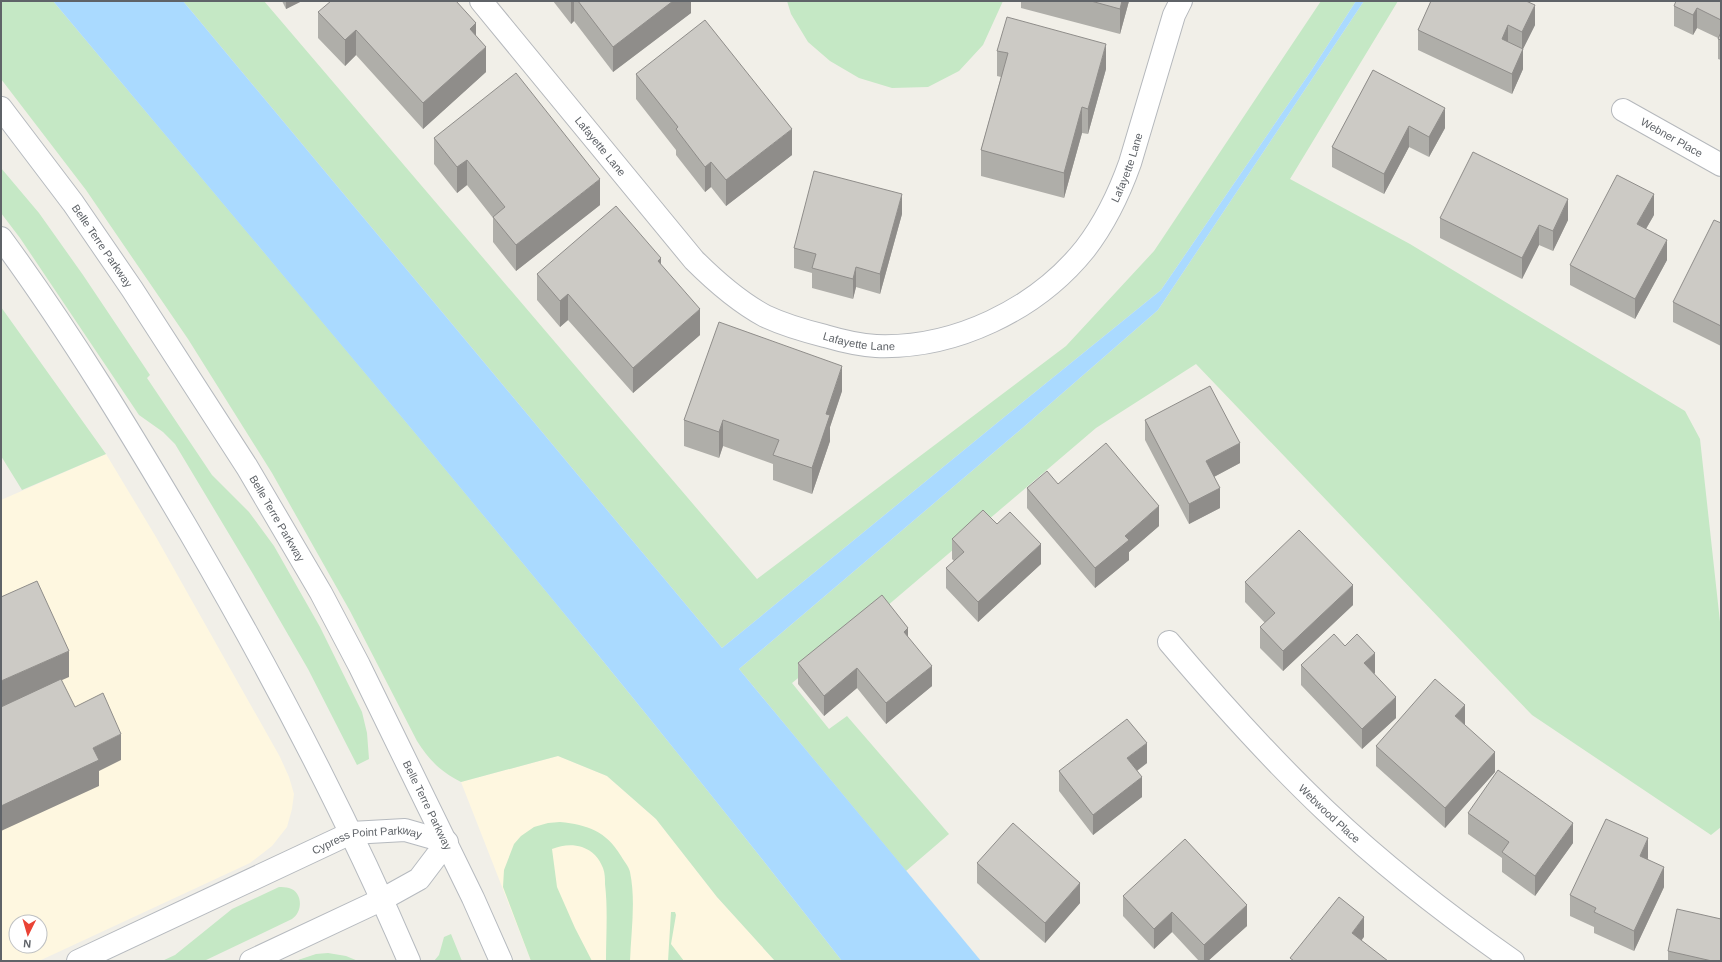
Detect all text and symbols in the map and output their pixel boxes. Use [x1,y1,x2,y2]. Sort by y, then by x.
street label: Lafayette Lane [573,114,628,178]
street label: Webner Place [1639,115,1705,160]
street label: Lafayette Lane [1109,131,1145,204]
street label: Belle Terre Parkway [70,202,135,290]
street label: Lafayette Lane [822,330,895,352]
street label: Belle Terre Parkway [247,473,307,564]
street label: Belle Terre Parkway [401,759,455,852]
street label: Webwood Place [1296,782,1362,845]
street label: Cypress Point Parkway [310,823,424,856]
north arrow [8,914,48,954]
text: N [23,938,32,950]

